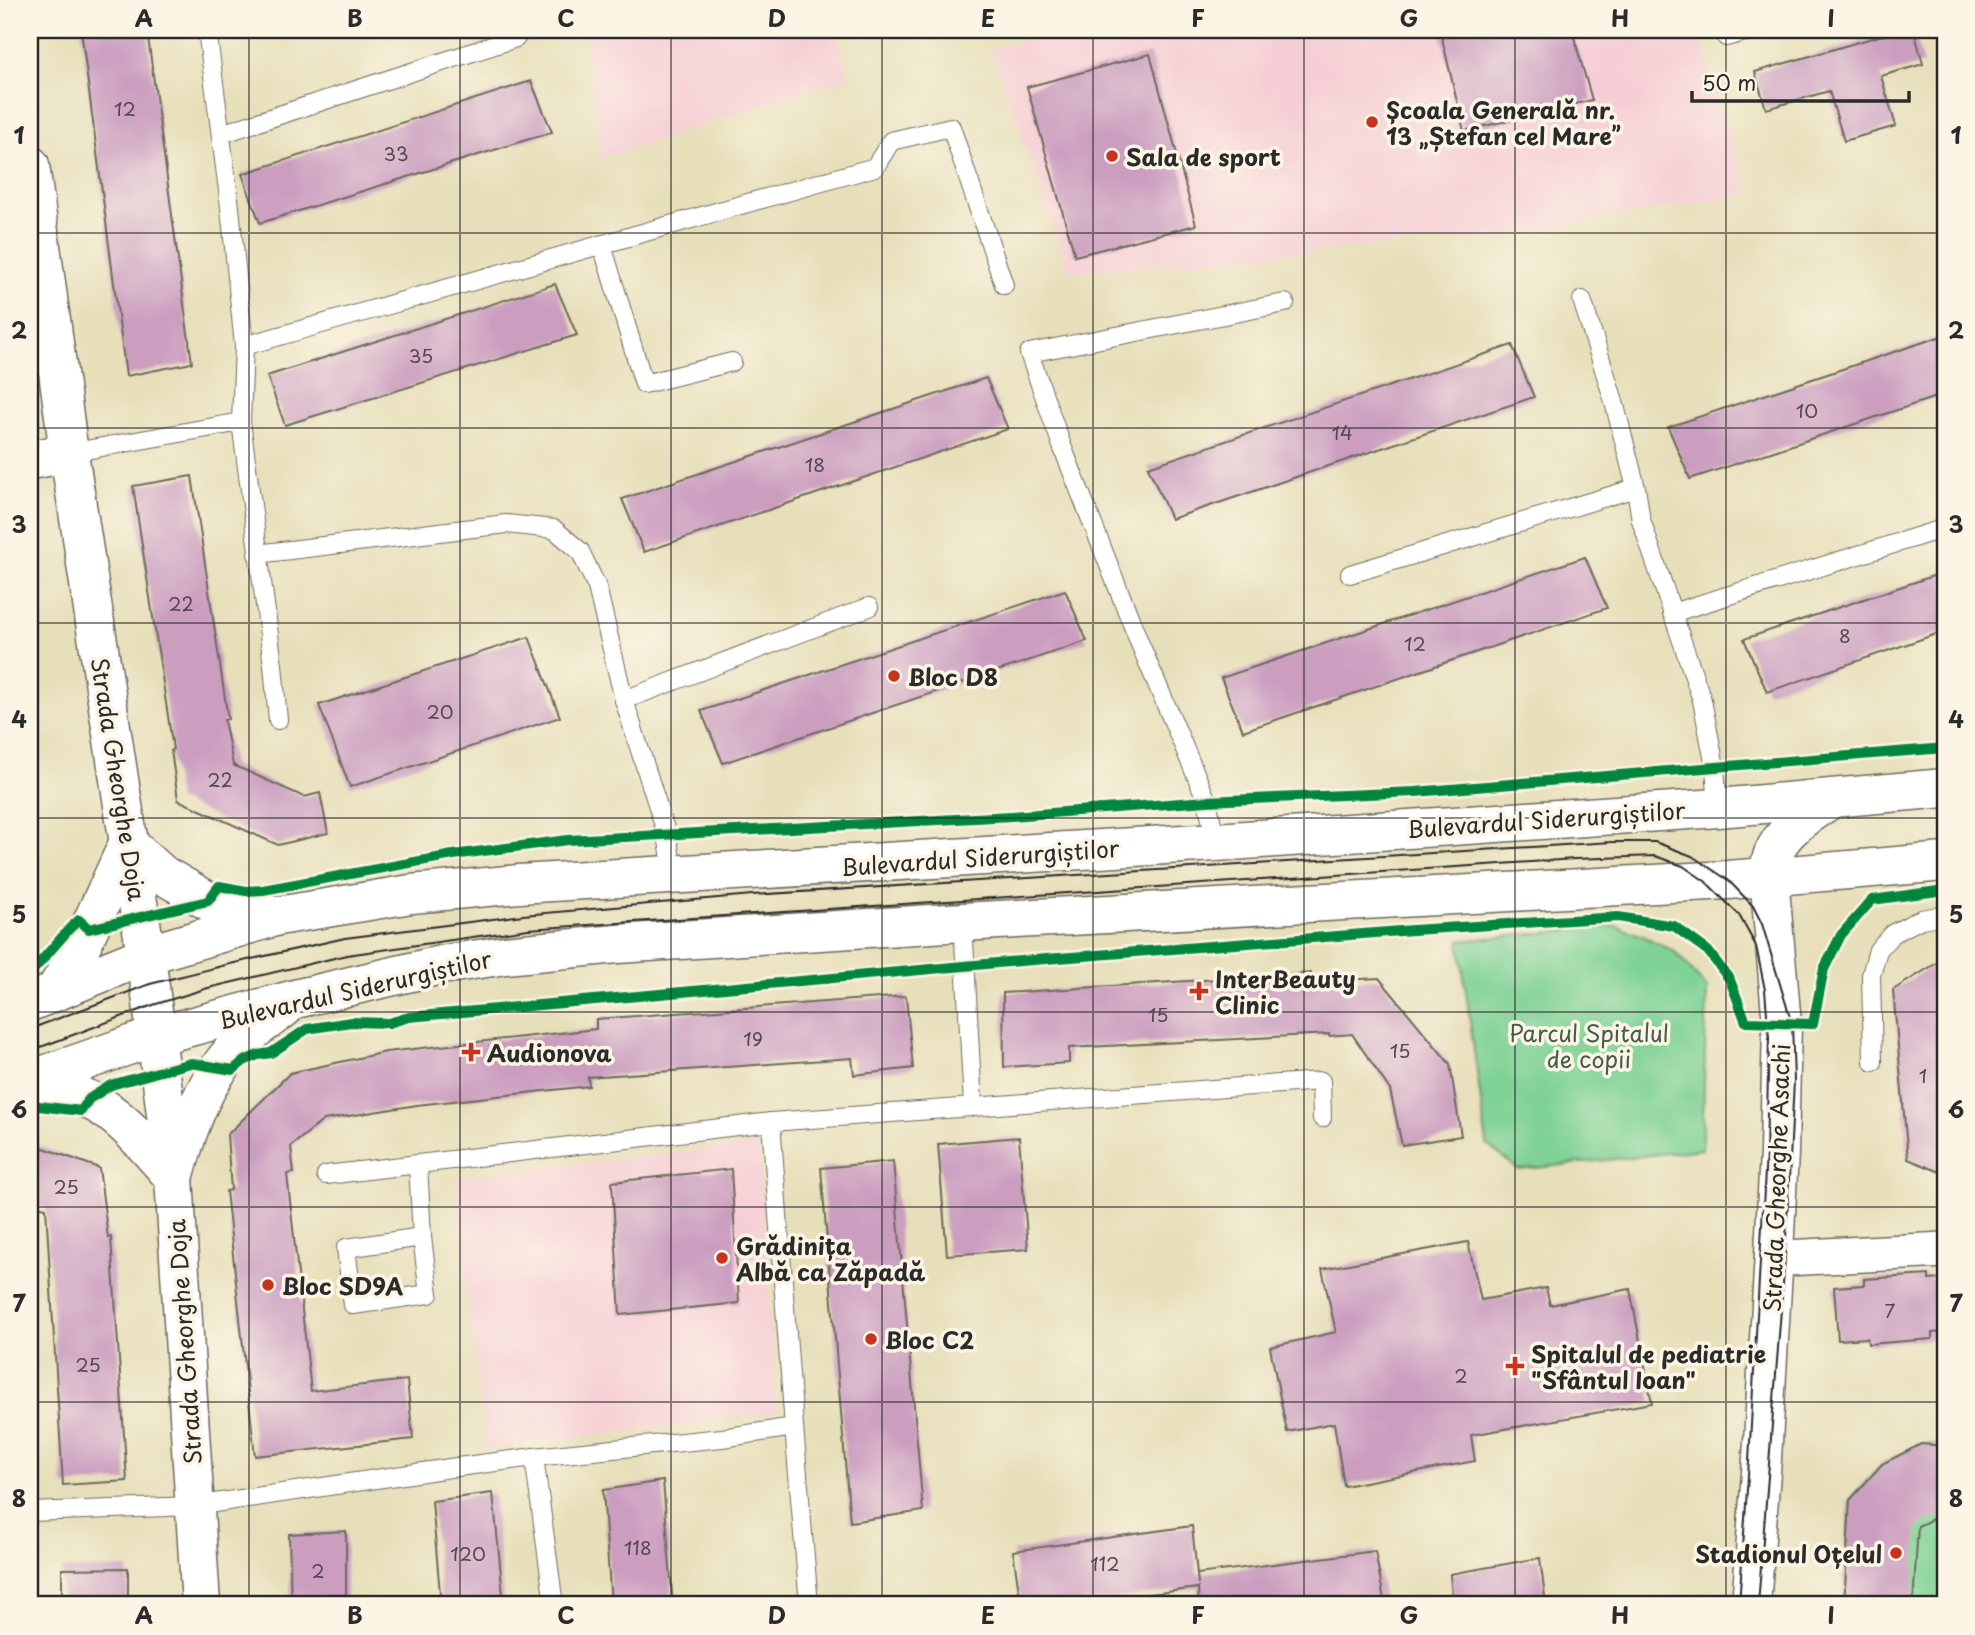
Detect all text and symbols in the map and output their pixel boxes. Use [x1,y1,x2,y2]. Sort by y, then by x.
text: A [135,0,153,35]
text: B [347,0,363,35]
text: C [557,0,575,35]
text: D [768,0,786,35]
text: E [981,0,995,35]
text: F [1191,0,1205,35]
text: G [1400,0,1418,35]
text: H [1611,0,1629,35]
text: I [1827,0,1835,35]
scale bar [1692,60,1909,104]
text: 50 m [1702,66,1756,98]
place label: Școala Generală nr. 13 „Ștefan cel Mare” [1386,92,1621,153]
house number: 12 [114,94,136,122]
marker: Școala Generală nr. 13 „Ștefan cel Mare” [1364,114,1380,130]
text: 1 [14,117,25,152]
text: 1 [1951,117,1962,152]
house number: 33 [384,139,408,167]
place label: Sala de sport [1126,139,1281,174]
marker: Sala de sport [1104,148,1120,164]
text: 2 [11,312,27,347]
text: 2 [1948,312,1964,347]
house number: 35 [409,341,433,369]
house number: 10 [1796,396,1818,424]
house number: 14 [1331,418,1353,446]
house number: 18 [805,450,825,478]
text: 3 [11,506,27,541]
text: 3 [1948,506,1964,541]
house number: 22 [168,589,194,617]
house number: 8 [1839,621,1851,649]
house number: 12 [1404,629,1426,657]
street label: Strada Gheorghe Doja [82,655,156,904]
place label: Bloc D8 [908,659,998,694]
marker: Bloc D8 [886,668,902,684]
house number: 20 [426,697,454,725]
text: 4 [11,701,27,736]
text: 4 [1948,701,1964,736]
house number: 22 [207,765,233,793]
street label: Bulevardul Siderurgiștilor [1406,792,1687,846]
street label: Bulevardul Siderurgiștilor [840,830,1121,884]
text: 5 [12,896,26,931]
text: 5 [1949,896,1963,931]
street label: Bulevardul Siderurgiștilor [215,941,495,1037]
place label: InterBeauty Clinic [1215,961,1356,1022]
marker: InterBeauty Clinic [1189,981,1209,1001]
house number: 15 [1148,1000,1168,1028]
park label: Parcul Spitalul de copii [1509,1015,1669,1076]
house number: 19 [743,1024,763,1052]
place label: Audionova [487,1035,612,1070]
house number: 15 [1390,1036,1410,1064]
marker: Audionova [461,1042,481,1062]
street label: Strada Gheorghe Asachi [1754,1043,1798,1313]
house number: 1 [1919,1061,1927,1089]
text: 6 [11,1091,27,1126]
text: 6 [1948,1091,1964,1126]
house number: 25 [53,1172,79,1200]
street label: Strada Gheorghe Doja [158,1217,210,1466]
place label: Grădinița Albă ca Zăpadă [735,1228,926,1289]
marker: Grădinița Albă ca Zăpadă [714,1250,730,1266]
place label: Bloc SD9A [282,1268,403,1303]
marker: Bloc SD9A [260,1277,276,1293]
text: 7 [12,1285,26,1320]
text: 7 [1949,1285,1963,1320]
house number: 7 [1885,1296,1896,1324]
place label: Bloc C2 [885,1322,974,1357]
marker: Bloc C2 [863,1331,879,1347]
place label: Spitalul de pediatrie "Sfântul Ioan" [1531,1336,1767,1397]
house number: 25 [75,1350,101,1378]
marker: Spitalul de pediatrie "Sfântul Ioan" [1505,1356,1525,1376]
house number: 2 [1454,1361,1468,1389]
text: 8 [12,1480,26,1515]
text: 8 [1949,1480,1963,1515]
house number: 118 [624,1533,652,1561]
place label: Stadionul Oțelul [1695,1536,1882,1571]
house number: 120 [450,1539,486,1567]
marker: Stadionul Oțelul [1888,1545,1904,1561]
house number: 112 [1090,1549,1120,1577]
house number: 2 [311,1556,325,1584]
text: A [135,1597,153,1632]
text: B [347,1597,363,1632]
text: C [557,1597,575,1632]
text: D [768,1597,786,1632]
text: E [981,1597,995,1632]
text: F [1191,1597,1205,1632]
text: G [1400,1597,1418,1632]
text: H [1611,1597,1629,1632]
text: I [1827,1597,1835,1632]

